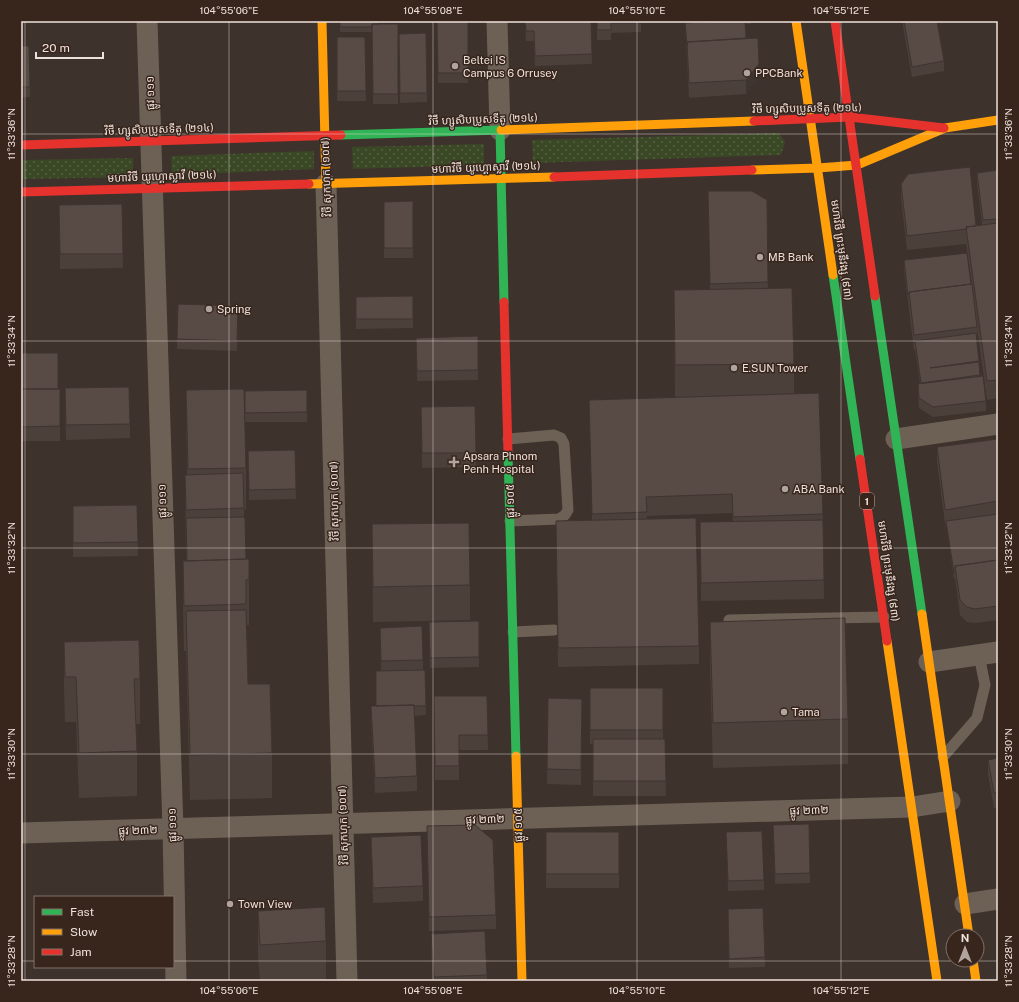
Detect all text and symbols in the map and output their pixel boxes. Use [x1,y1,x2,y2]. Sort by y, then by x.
text: 104°55'06"E [199,4,259,16]
text: 104°55'08"E [403,4,463,16]
text: 104°55'10"E [608,4,666,16]
text: 104°55'12"E [813,4,869,16]
scale bar [36,34,103,60]
text: 20 m [42,41,70,55]
place label: Beltei IS Campus 6 Orrusey [463,54,557,79]
marker: Beltei IS Campus 6 Orrusey [450,61,460,71]
place label: PPCBank [755,67,803,79]
marker: PPCBank [742,68,752,78]
street label: ផ្លូវ ១១១ [143,76,161,110]
street label: វិថី ហ្សូសិបប្រូសទីតូ (២១៤) [751,100,862,119]
text: 11°33'36"N [5,108,17,160]
text: 11°33'36"N [1002,108,1014,160]
street label: វិថី ហ្សូសិបប្រូសទីតូ (២១៤) [427,110,538,131]
street label: វិថី ហ្សូសិបប្រូសទីតូ (២១៤) [103,120,214,141]
street label: វិថី សុកហុក (១០៧) [317,137,335,218]
street label: មហាវិថី យូហ្គោស្លាវី (២១៤) [431,158,541,176]
street label: មហាវិថី យូហ្គោស្លាវី (២១៤) [107,167,217,185]
street label: មហាវិថី ព្រះមុនីវង្ស (៩៣) [828,199,856,301]
place label: MB Bank [768,251,814,263]
marker: MB Bank [755,252,765,262]
place label: Spring [217,303,251,315]
marker: Spring [204,304,214,314]
text: 11°33'34"N [5,315,17,367]
text: 11°33'34"N [1002,315,1014,367]
place label: E.SUN Tower [742,362,808,374]
marker: E.SUN Tower [729,363,739,373]
place label: Apsara Phnom Penh Hospital [463,450,537,475]
marker: Apsara Phnom Penh Hospital [448,456,460,468]
street label: វិថី សុកហុក (១០៧) [326,461,342,542]
place label: ABA Bank [793,483,845,495]
street label: ផ្លូវ ១១១ [155,484,173,518]
street label: ផ្លូវ ១០៥ [504,484,521,518]
marker: ABA Bank [780,484,790,494]
road number: 1 [860,493,874,509]
street label: មហាវិថី ព្រះមុនីវង្ស (៩៣) [875,520,903,622]
text: 11°33'32"N [5,522,17,574]
text: 11°33'32"N [1002,522,1014,574]
place label: Tama [792,706,820,718]
marker: Tama [779,707,789,717]
text: 11°33'30"N [5,728,17,780]
text: 11°33'30"N [1002,728,1014,780]
street label: វិថី សុកហុក (១០៧) [334,785,352,866]
street label: ផ្លូវ ២៣២ [789,803,829,821]
street label: ផ្លូវ ១១១ [165,808,183,842]
street label: ផ្លូវ ១០៥ [512,808,529,842]
street label: ផ្លូវ ២៣២ [465,812,505,830]
street label: ផ្លូវ ២៣២ [118,823,158,841]
legend [34,896,174,968]
place label: Town View [238,898,293,910]
marker: Town View [225,899,235,909]
text: Fast [70,905,95,919]
text: Slow [70,925,98,939]
north arrow [945,928,985,968]
text: N [961,932,969,944]
text: 11°33'28"N [5,935,17,987]
text: 11°33'28"N [1002,935,1014,987]
text: Jam [70,945,92,959]
text: 104°55'06"E [199,984,259,996]
text: 104°55'08"E [403,984,463,996]
text: 104°55'10"E [608,984,666,996]
text: 104°55'12"E [813,984,869,996]

